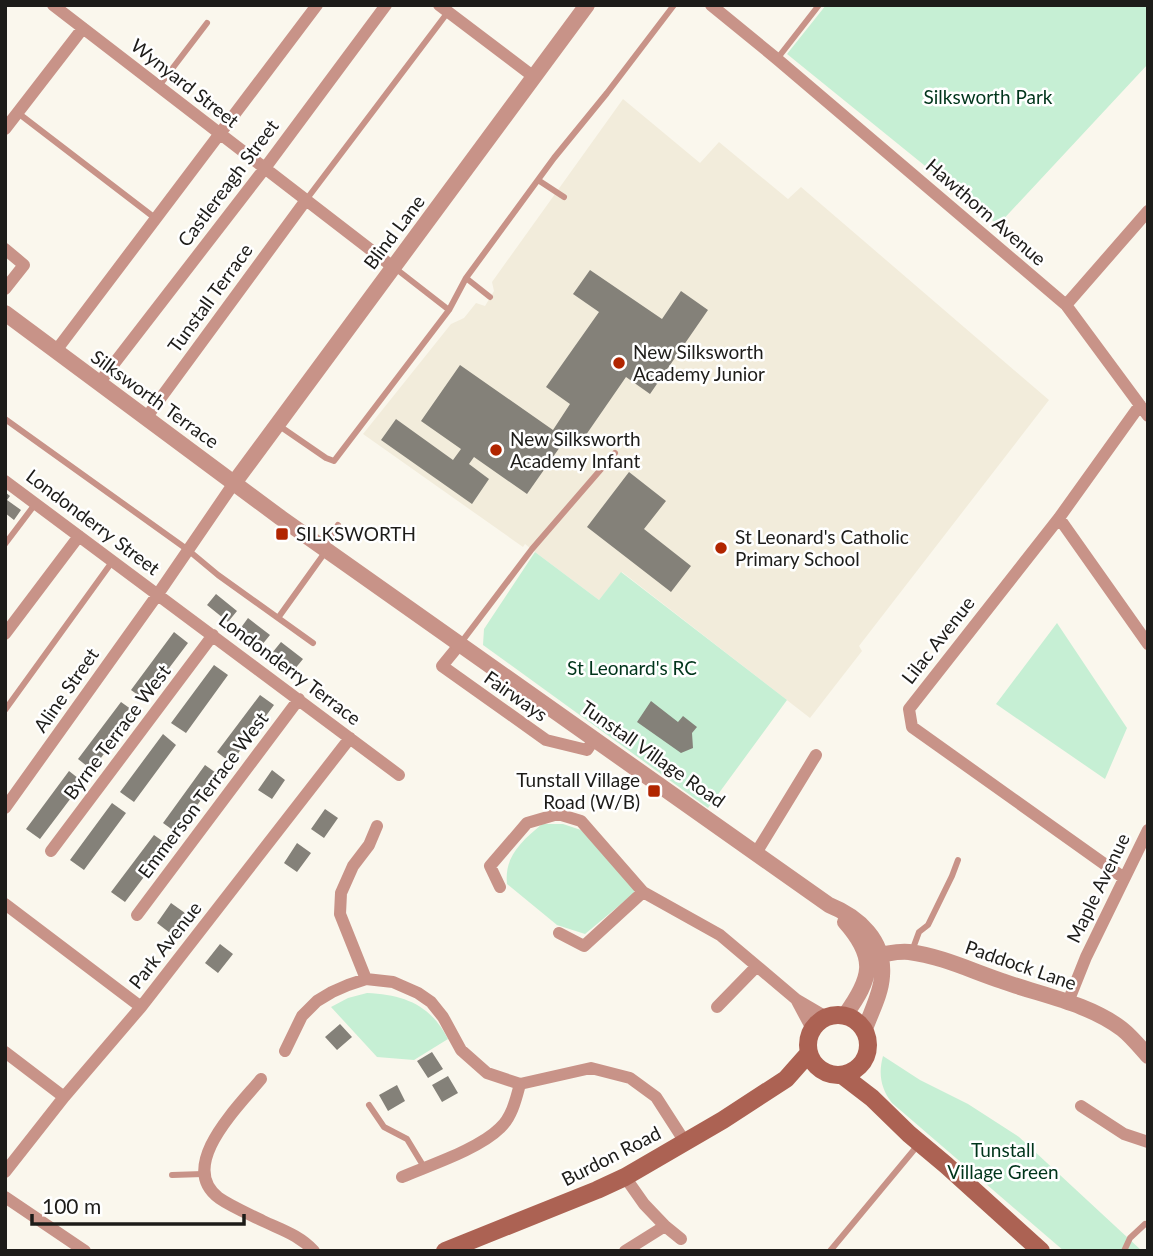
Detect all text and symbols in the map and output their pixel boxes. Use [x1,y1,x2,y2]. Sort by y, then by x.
street label: Wynyard Street [127,33,244,132]
park label: Silksworth Park [923,85,1053,108]
street label: Castlereagh Street [172,115,283,251]
street label: Hawthorn Avenue [922,153,1051,270]
street label: Blind Lane [358,190,429,273]
street label: Tunstall Terrace [162,239,257,357]
place label: New Silksworth Academy Junior [633,340,765,385]
street label: Silksworth Terrace [87,345,224,453]
marker: New Silksworth Academy Junior [611,355,627,371]
place label: New Silksworth Academy Infant [510,427,641,472]
marker: New Silksworth Academy Infant [488,442,504,458]
street label: Londonderry Street [22,464,165,579]
place label: SILKSWORTH [296,522,416,545]
place label: St Leonard's Catholic Primary School [735,525,909,570]
marker: SILKSWORTH [274,526,290,542]
marker: St Leonard's Catholic Primary School [713,540,729,556]
street label: Lilac Avenue [896,591,979,688]
street label: Londonderry Terrace [215,608,366,729]
street label: Aline Street [28,643,103,736]
park label: St Leonard's RC [567,656,697,679]
street label: Byrne Terrace West [58,660,175,804]
street label: Fairways [480,665,552,726]
street label: Tunstall Village Road [577,695,730,812]
street label: Emmerson Terrace West [133,707,273,882]
place label: Tunstall Village Road (W/B) [516,768,640,813]
marker: Tunstall Village Road (W/B) [646,783,662,799]
street label: Maple Avenue [1061,829,1134,946]
street label: Park Avenue [123,897,206,993]
street label: Paddock Lane [963,935,1080,994]
street label: Burdon Road [557,1121,664,1190]
park label: Tunstall Village Green [947,1138,1059,1183]
scale bar [32,1182,243,1226]
text: 100 m [42,1193,101,1218]

